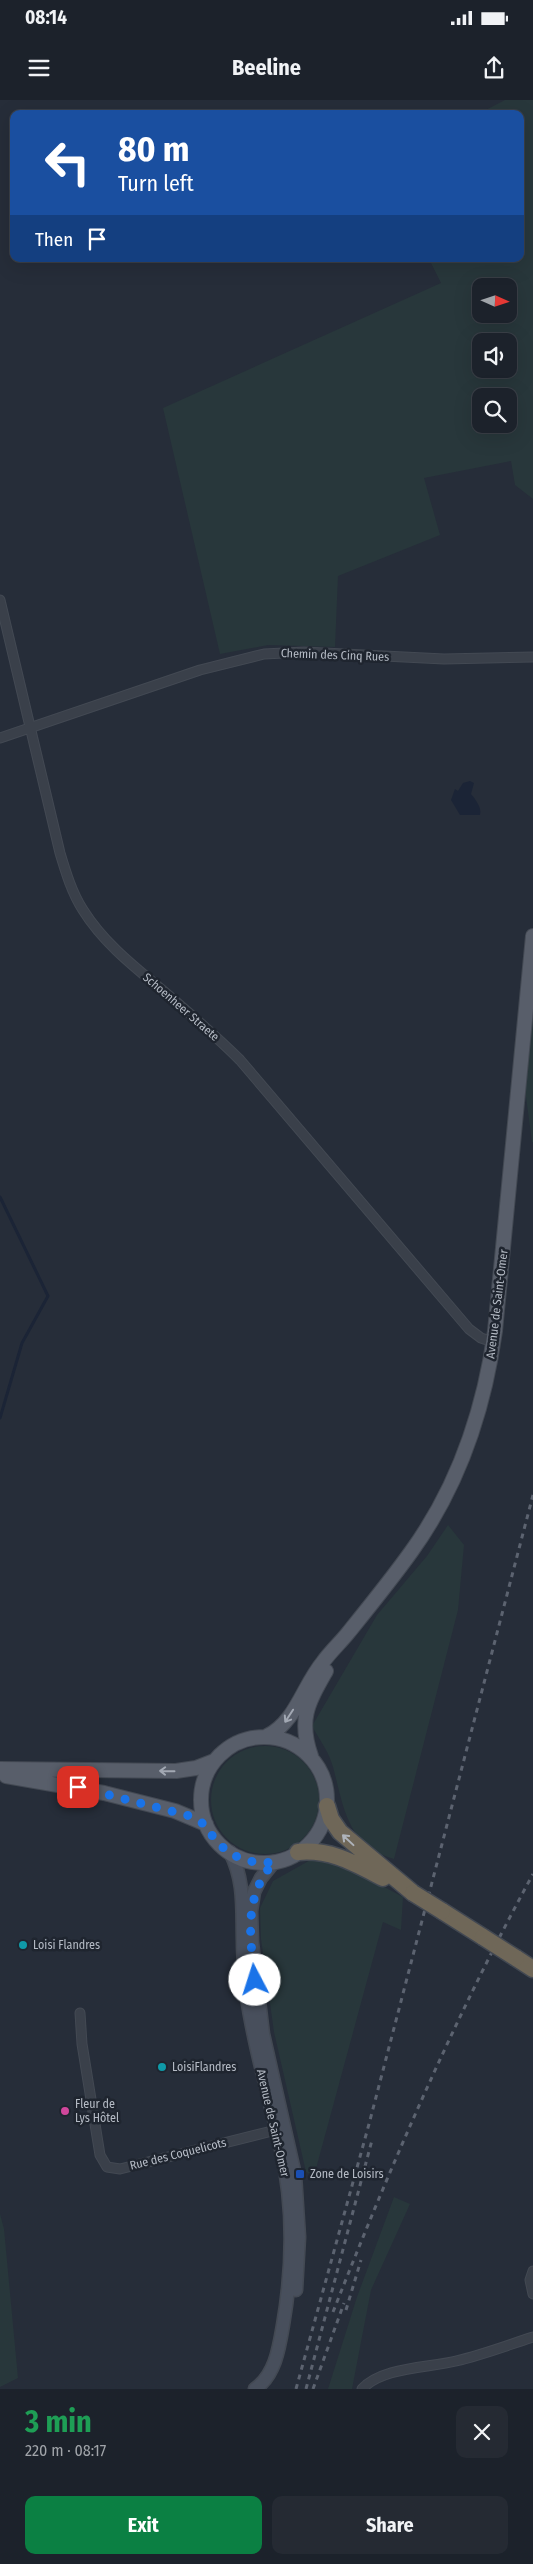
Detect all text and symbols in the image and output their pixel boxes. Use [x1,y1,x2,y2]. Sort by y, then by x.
text: 08:14 [25,6,67,29]
icon: menu [25,54,53,82]
text: Beeline [232,54,301,81]
icon: share [480,54,508,82]
text: 80 m [118,128,190,170]
icon: left [35,130,100,195]
text: Turn left [118,170,194,197]
icon: arrive [83,225,111,253]
text: Then [35,228,73,251]
north arrow [472,278,518,322]
map controls [472,278,517,433]
button: sound [472,333,517,378]
button: search [472,388,517,433]
street label: Chemin des Cinq Rues [281,646,389,664]
street label: Schoenheer Straete [140,970,222,1044]
street label: Avenue de Saint-Omer [483,1248,511,1359]
one-way arrow [284,1709,294,1723]
pin [57,1766,99,1808]
one-way arrow [159,1766,176,1776]
icon: arrive [64,1773,92,1801]
one-way arrow [342,1834,355,1846]
place label: Loisi Flandres [33,1938,100,1952]
marker: Loisi Flandres [17,1939,29,1951]
position arrow [228,1953,280,2005]
place label: LoisiFlandres [172,2060,236,2074]
marker: LoisiFlandres [156,2061,168,2073]
street label: Avenue de Saint-Omer [254,2068,292,2179]
place label: Fleur de Lys Hôtel [75,2097,119,2125]
marker: Fleur de Lys Hôtel [59,2105,71,2117]
street label: Rue des Coquelicots [128,2135,228,2173]
place label: Zone de Loisirs [310,2167,384,2181]
marker: Zone de Loisirs [294,2168,306,2180]
text: 3 min [25,2404,92,2440]
button: close [456,2406,508,2458]
text: 220 m · 08:17 [25,2441,106,2460]
button: Exit [25,2496,262,2554]
button: Share [272,2496,508,2554]

